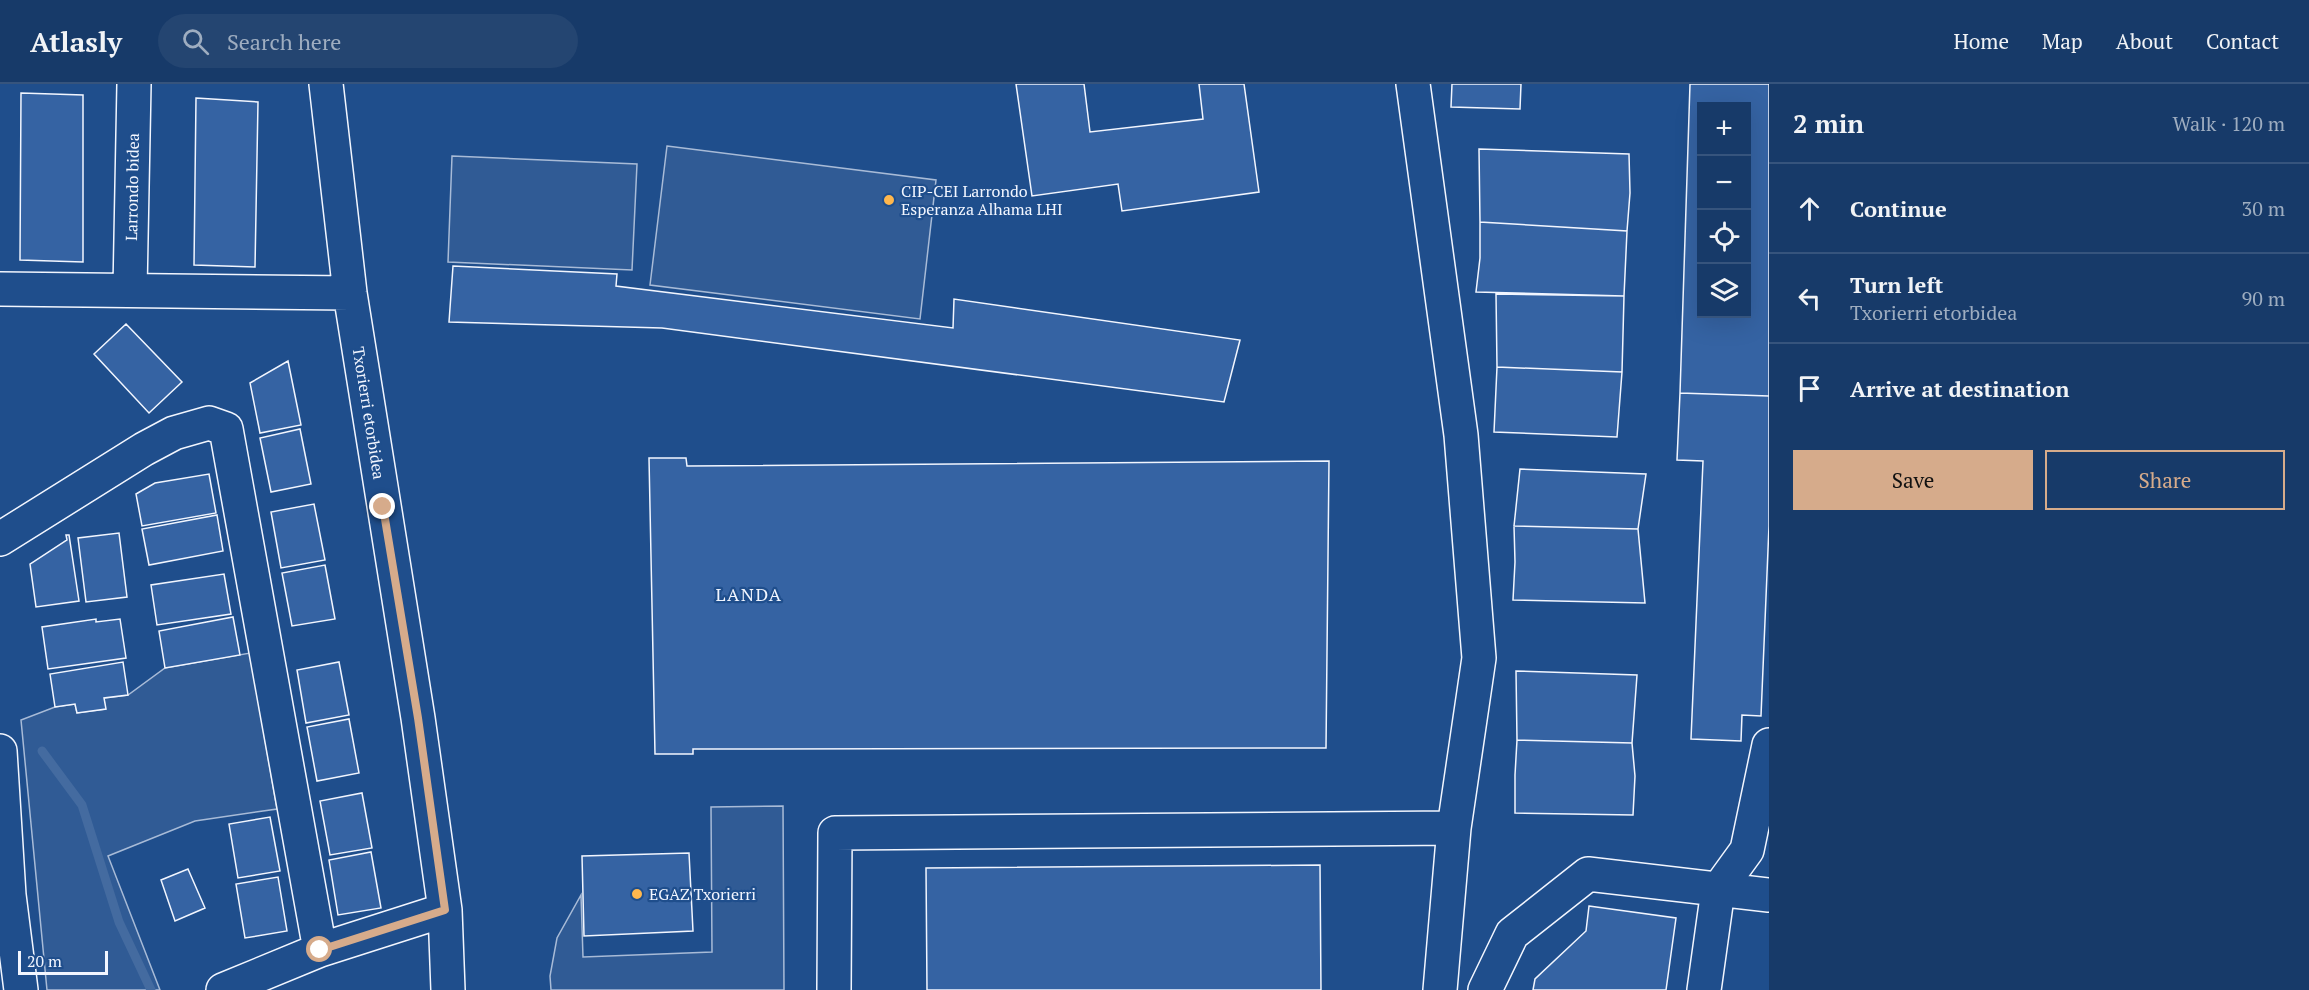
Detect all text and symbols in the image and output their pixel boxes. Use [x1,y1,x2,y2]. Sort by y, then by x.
search box [158,14,578,68]
text: Atlasly [30,23,122,60]
icon: search [179,25,212,58]
text: Search here [227,27,341,56]
text: Home [1953,27,2009,55]
text: Map [2042,27,2083,55]
text: About [2116,27,2173,55]
text: Contact [2206,27,2279,55]
map controls [1697,102,1751,318]
button: + [1697,102,1751,156]
text: 2 min [1793,106,1864,140]
text: Walk · 120 m [2173,110,2285,137]
street label: Larrondo bidea [120,133,144,241]
button: − [1697,156,1751,210]
place label: CIP-CEI Larrondo Esperanza Alhama LHI [901,180,1063,220]
icon: ahead [1793,192,1826,225]
marker: CIP-CEI Larrondo Esperanza Alhama LHI [882,193,896,207]
text: Continue [1850,194,1947,223]
text: 30 m [2242,195,2285,222]
button: locate [1697,210,1751,264]
button: layers [1697,264,1751,318]
text: Turn left [1850,270,1943,299]
icon: left [1793,282,1826,315]
text: 90 m [2242,285,2285,312]
text: Txorierri etorbidea [1850,299,2017,326]
street label: Txorierri etorbidea [348,345,390,481]
icon: arrive [1793,372,1826,405]
text: Arrive at destination [1850,374,2069,403]
button: Save [1793,450,2033,510]
button: Share [2045,450,2285,510]
route end [369,493,395,519]
district label: LANDA [716,582,782,606]
place label: EGAZ Txorierri [649,883,756,905]
marker: EGAZ Txorierri [630,887,644,901]
route start [306,936,332,962]
scale bar [18,948,108,976]
text: 20 m [27,950,62,972]

